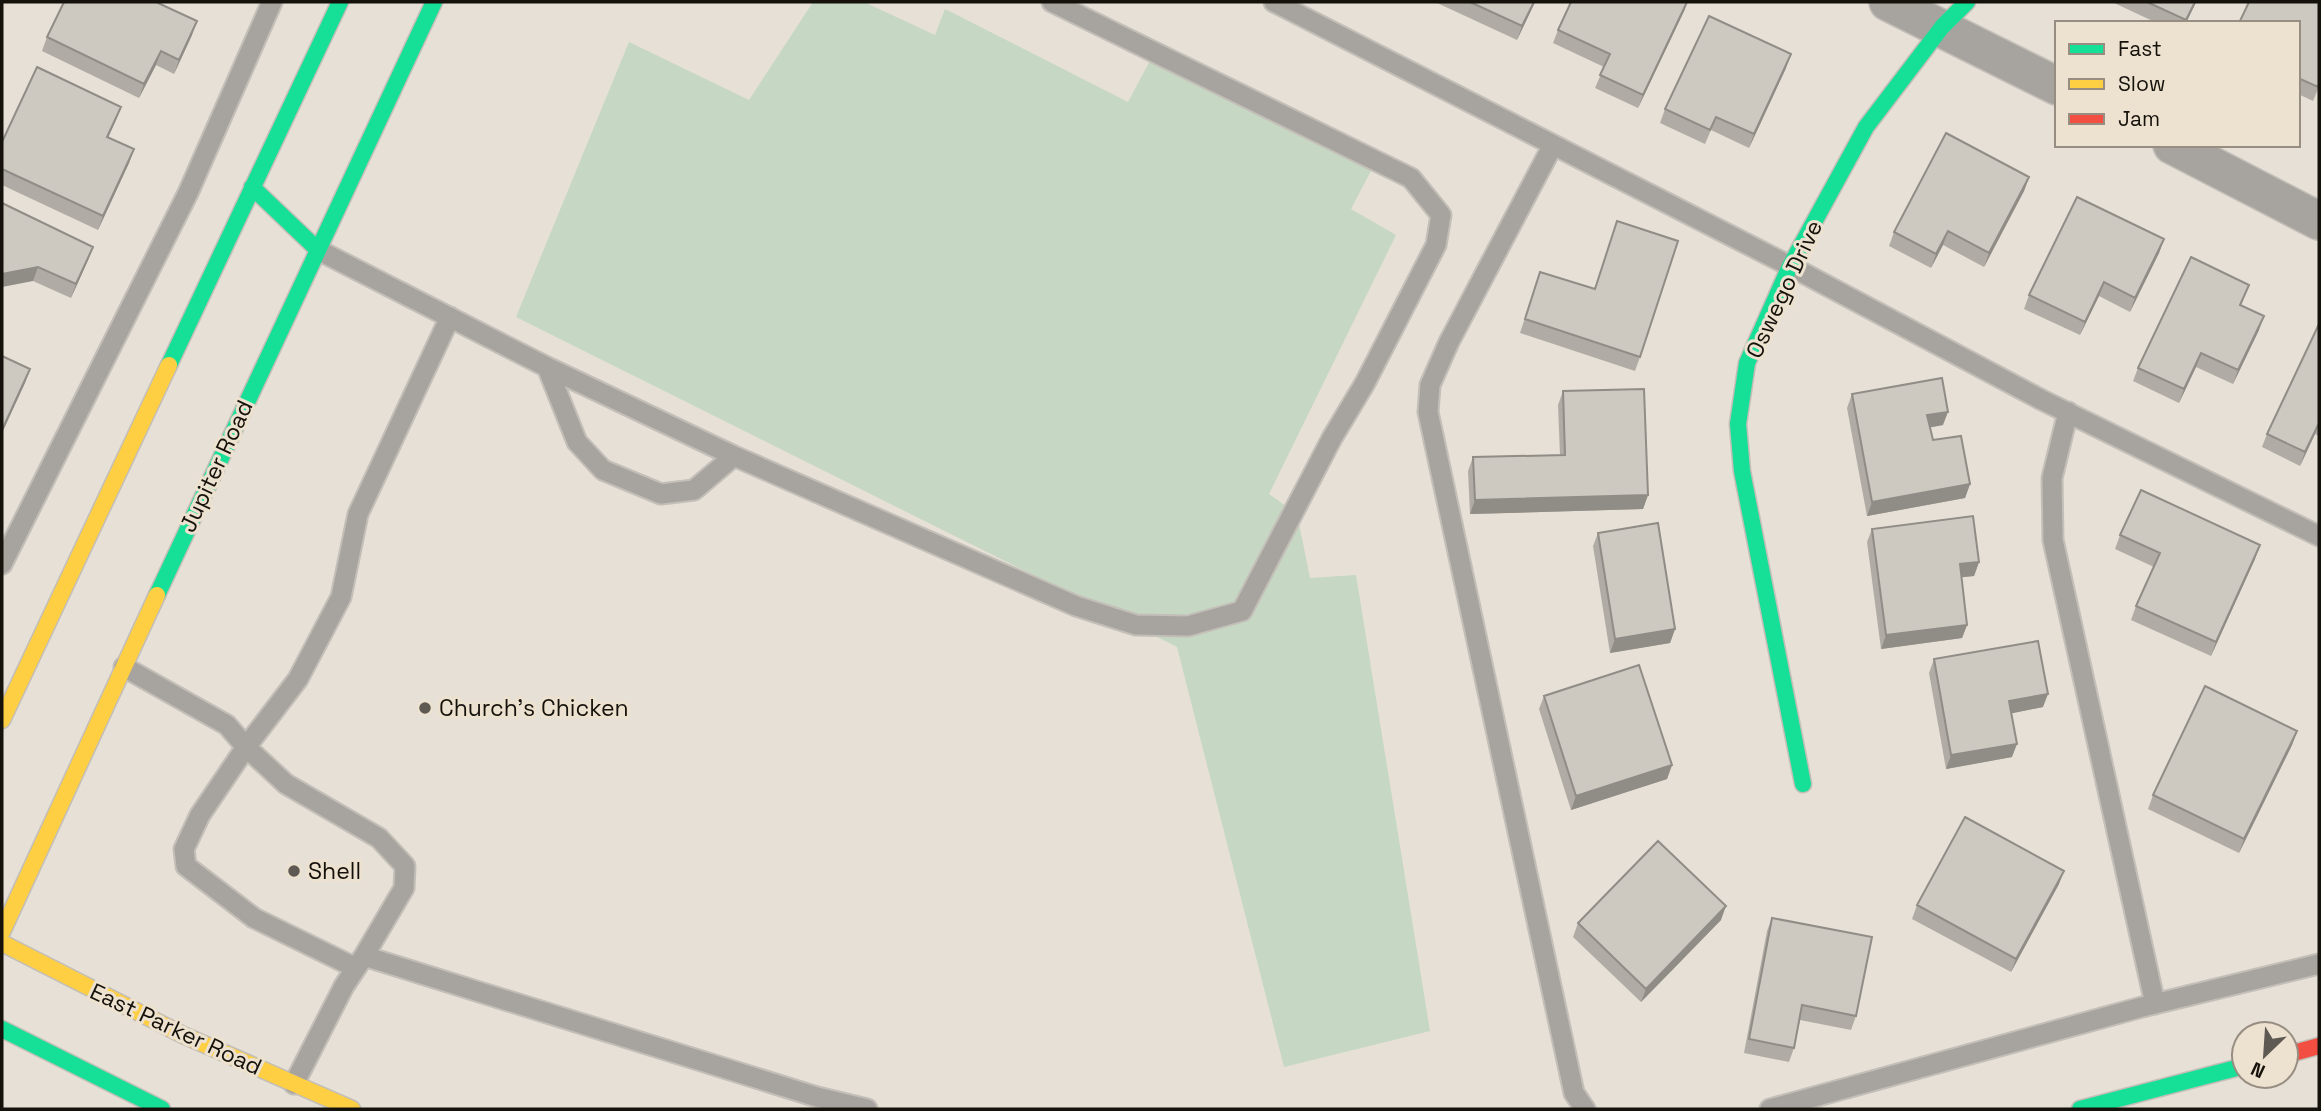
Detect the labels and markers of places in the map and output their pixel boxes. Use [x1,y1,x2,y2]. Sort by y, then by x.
place label: Church's Chicken [439,693,629,723]
marker: Church's Chicken [417,700,433,716]
place label: Shell [308,856,361,886]
marker: Shell [286,863,302,879]

